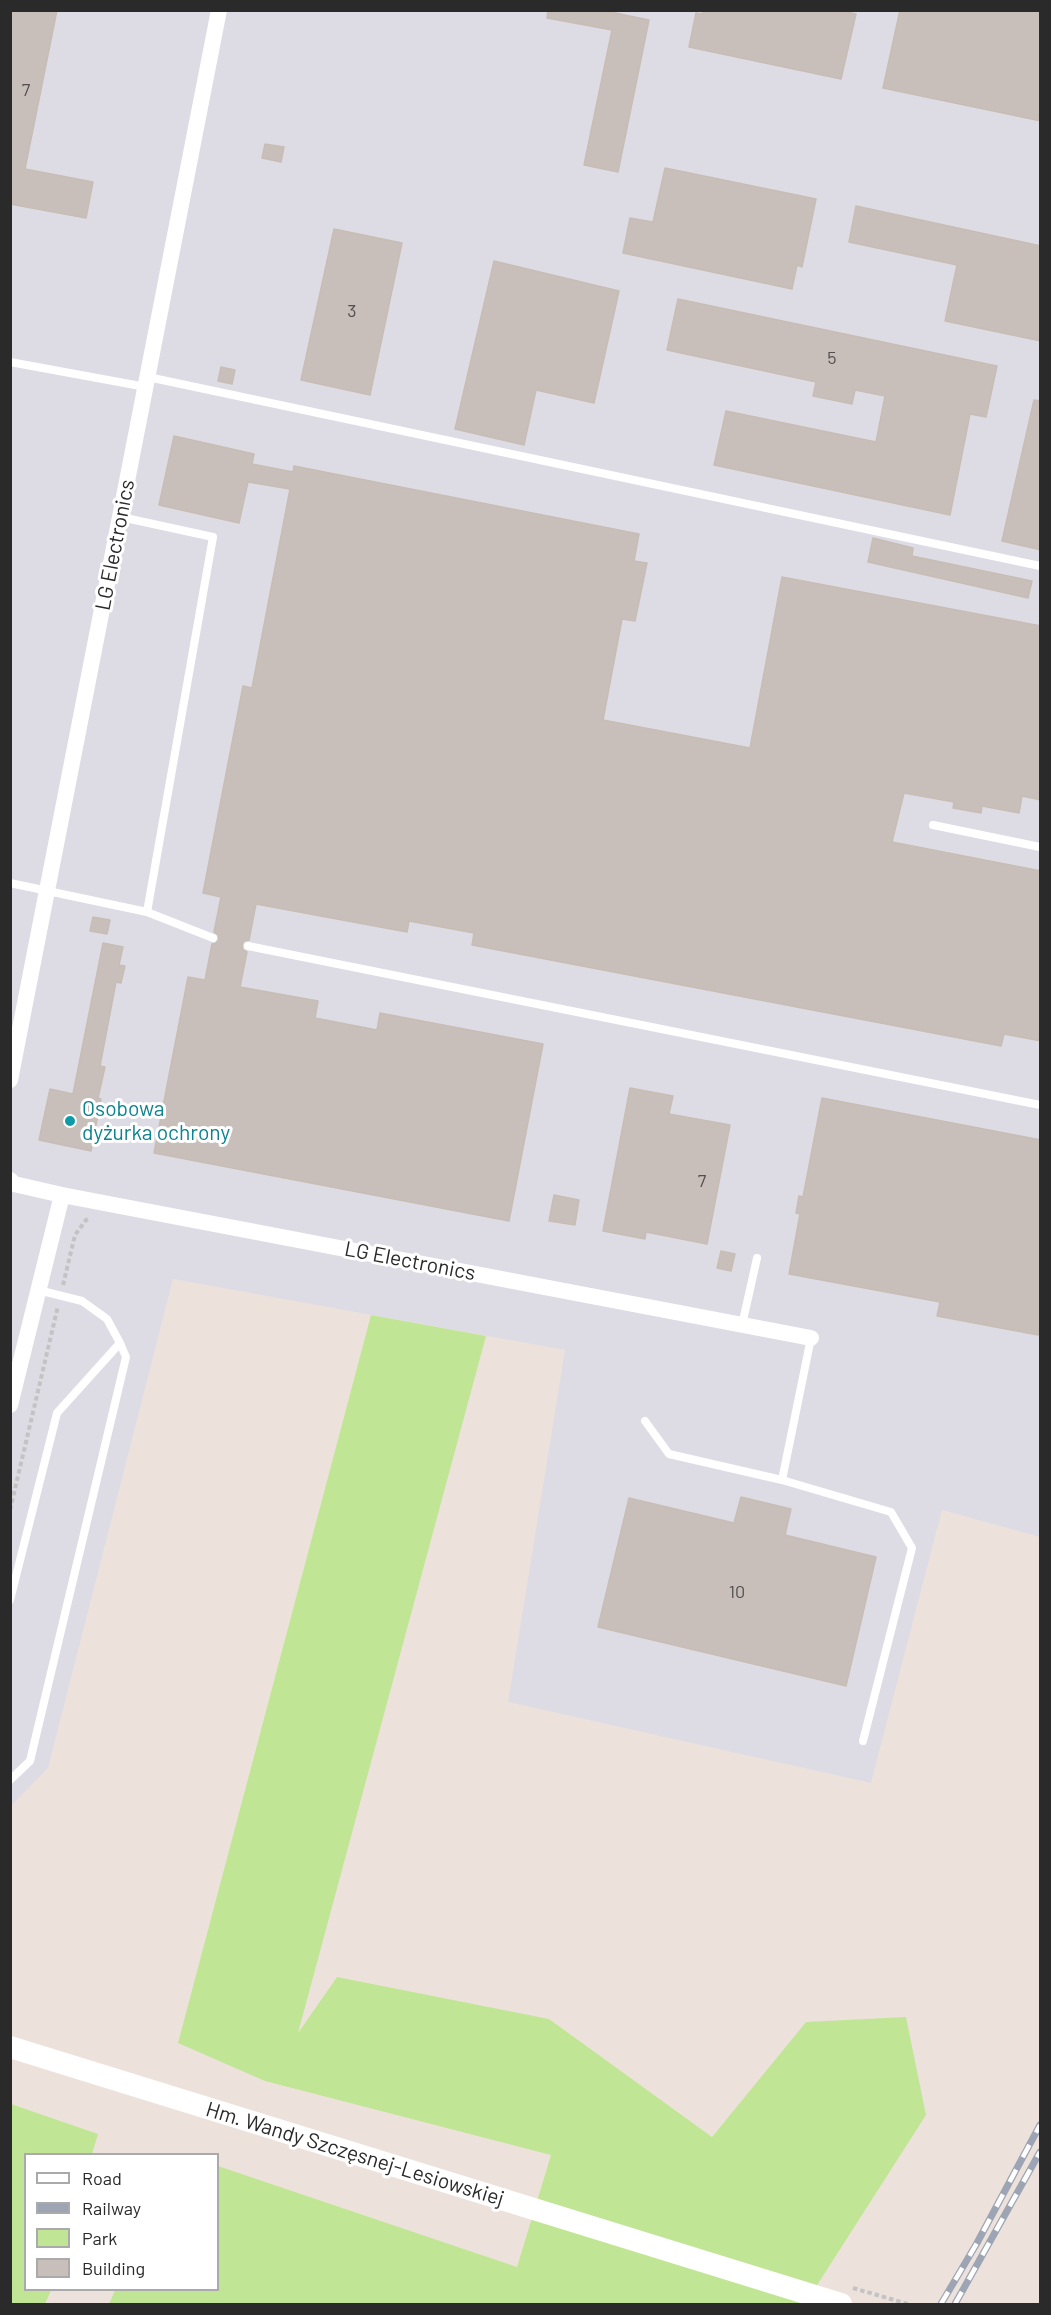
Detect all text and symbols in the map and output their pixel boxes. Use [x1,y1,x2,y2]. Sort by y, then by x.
house number: 7 [22,79,30,101]
house number: 3 [347,300,357,322]
house number: 5 [827,347,837,369]
street label: LG Electronics [90,477,140,613]
place label: Osobowa dyżurka ochrony [82,1096,230,1146]
marker: Osobowa dyżurka ochrony [63,1114,77,1128]
house number: 7 [698,1170,706,1192]
street label: LG Electronics [342,1236,478,1286]
house number: 10 [729,1581,745,1603]
street label: Hm. Wandy Szczęsnej-Lesiowskiej [203,2097,507,2211]
legend [24,2153,219,2291]
text: Road [82,2167,122,2189]
text: Railway [82,2197,141,2219]
text: Park [82,2227,117,2249]
text: Building [82,2257,145,2279]

